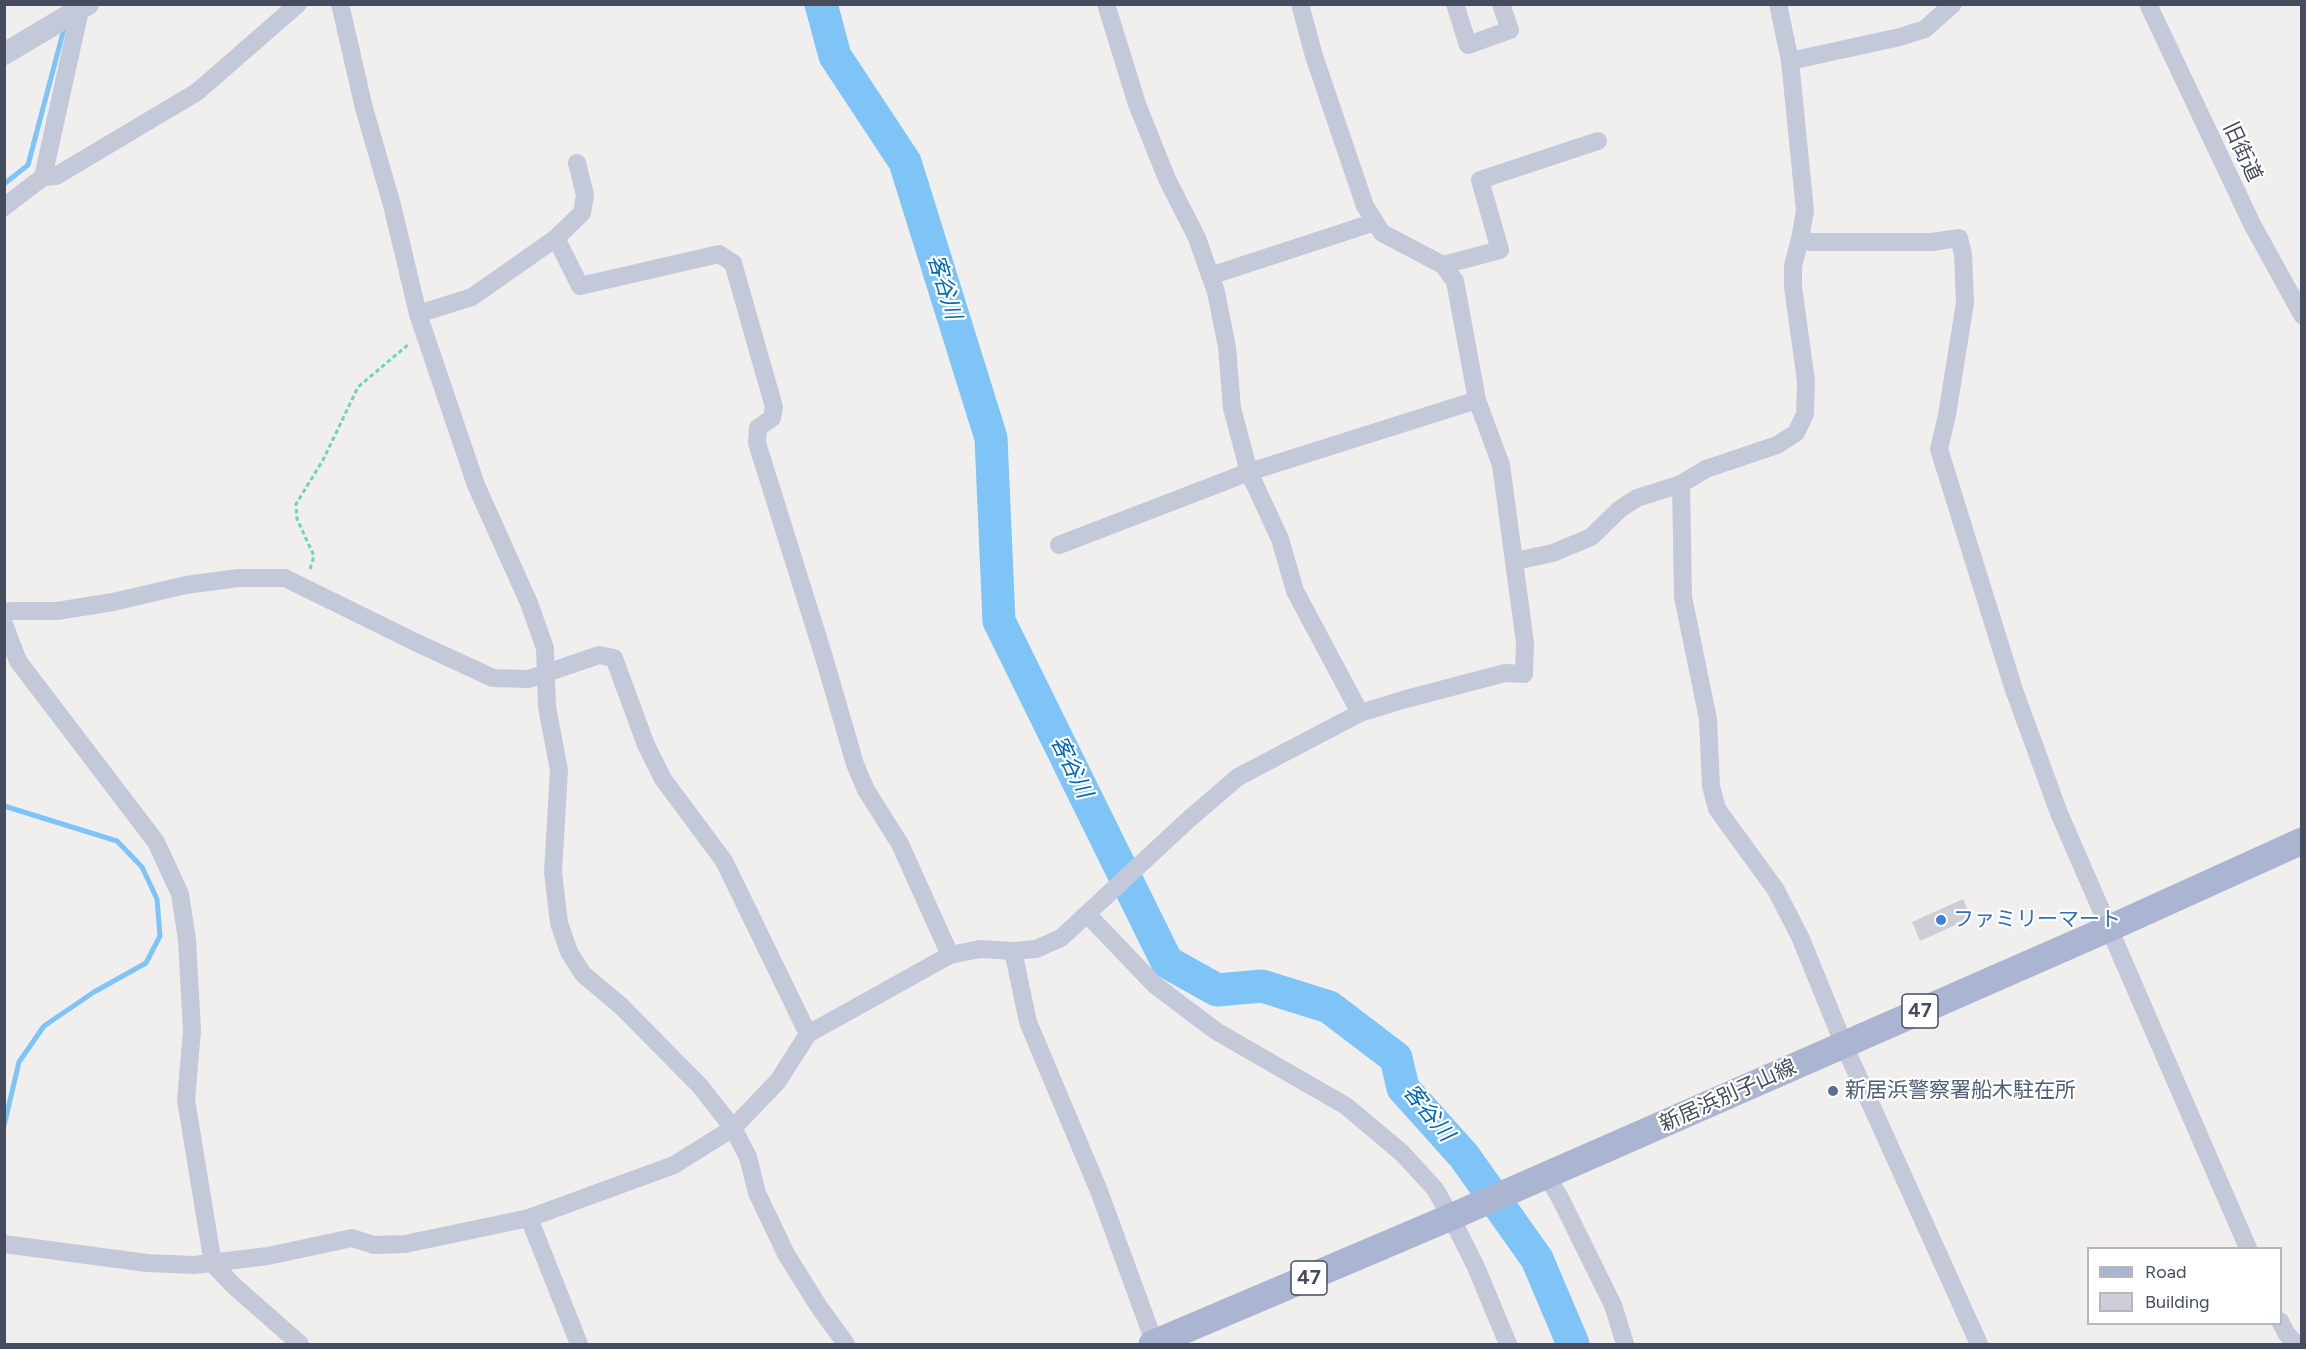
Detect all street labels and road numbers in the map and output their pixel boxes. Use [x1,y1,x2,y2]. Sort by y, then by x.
street label: 旧街道 [2217,118,2267,186]
road number: 47 [1902,994,1938,1028]
street label: 新居浜別子山線 [1656,1055,1800,1137]
road number: 47 [1291,1261,1327,1295]

